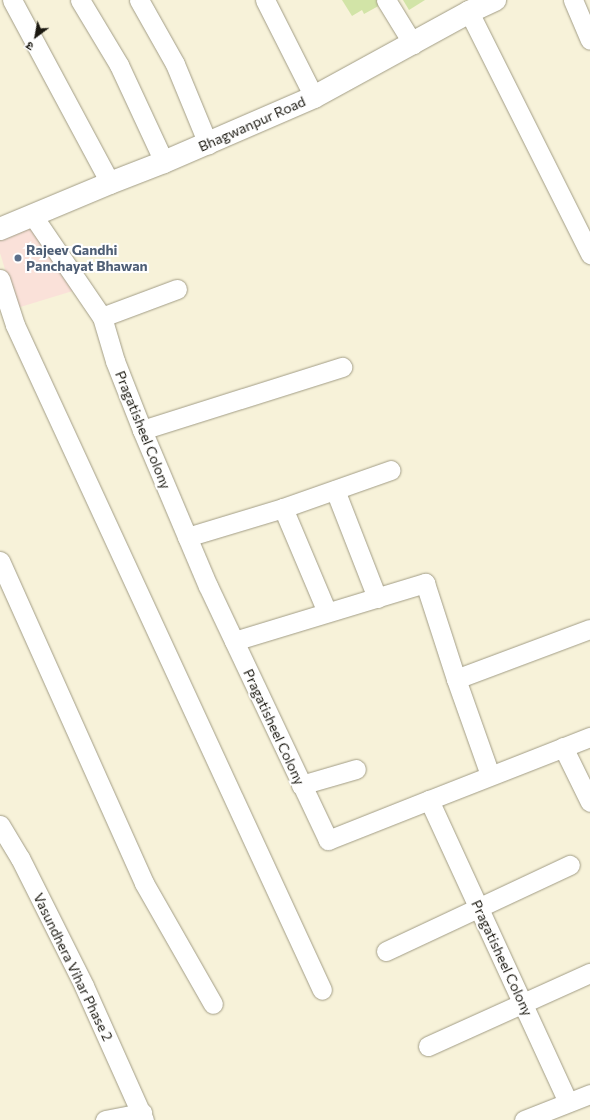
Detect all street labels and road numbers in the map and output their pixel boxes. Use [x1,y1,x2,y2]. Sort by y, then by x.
street label: Bhagwanpur Road [196,93,308,155]
street label: Pragatisheel Colony [112,368,174,492]
street label: Pragatisheel Colony [240,666,308,788]
street label: Vasundhera Vihar Phase 2 [30,890,116,1044]
street label: Pragatisheel Colony [468,897,536,1019]

